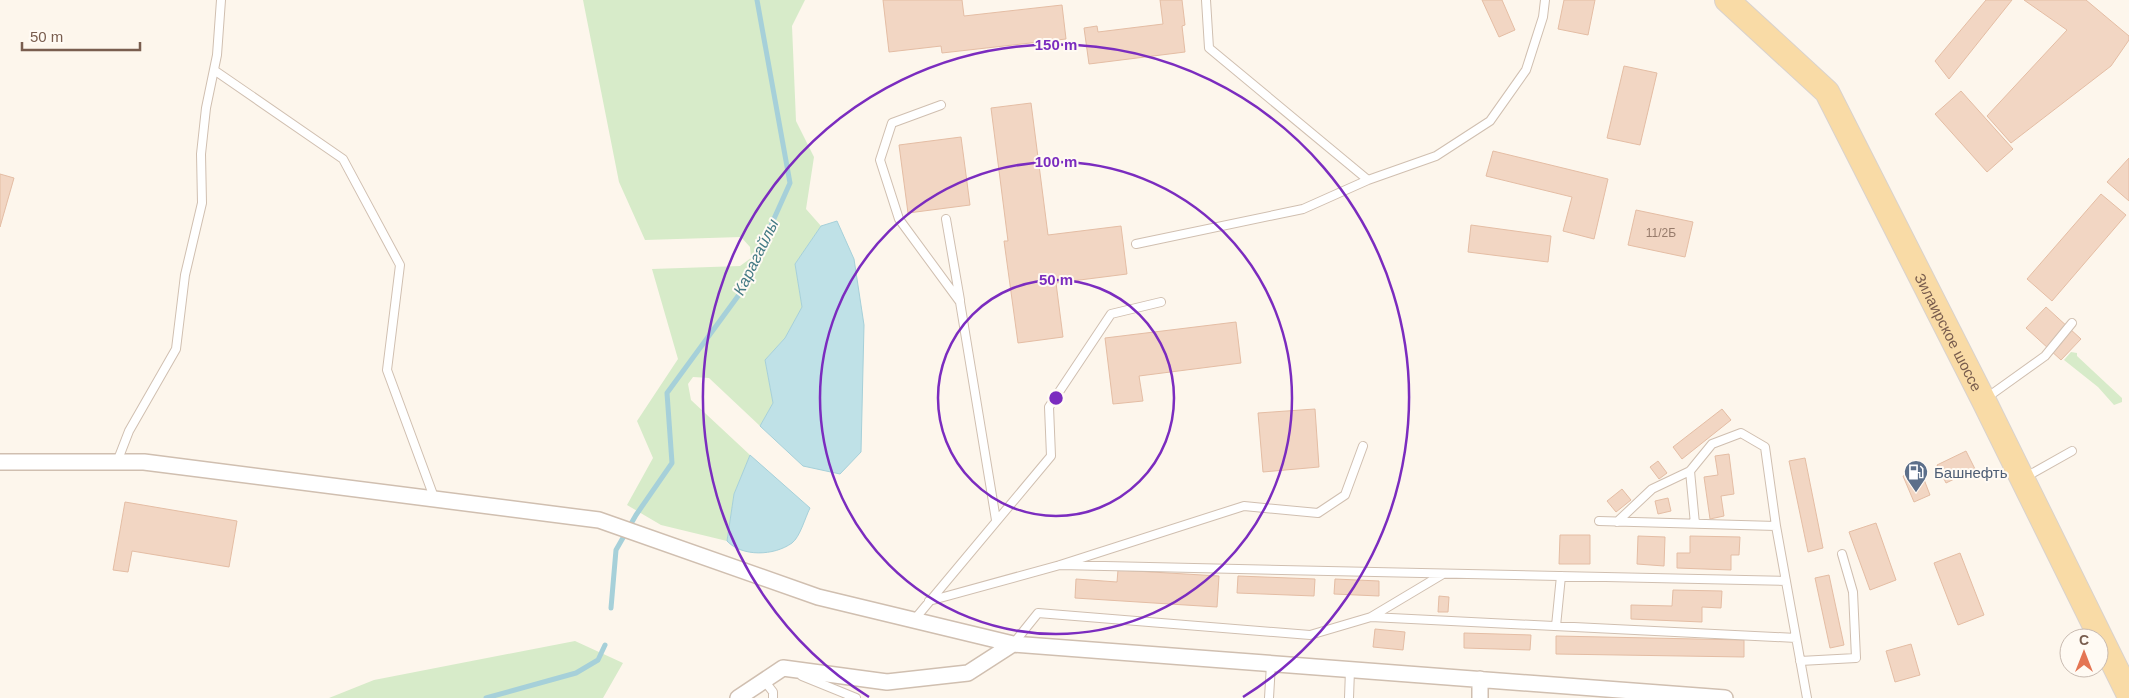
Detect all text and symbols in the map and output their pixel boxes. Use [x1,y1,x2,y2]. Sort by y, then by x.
scale bar [22,20,140,52]
text: 50 m [30,28,63,45]
text: 150 m [1035,36,1077,53]
text: 100 m [1035,153,1077,170]
water label: Карагайлы [730,216,782,298]
house number: 11/2Б [1646,226,1676,240]
street label: Зилаирское шоссе [1912,270,1986,394]
text: 50 m [1039,271,1073,288]
centre of rings [1047,389,1065,407]
fuel station icon: Башнефть [1903,459,1929,493]
place label: Башнефть [1934,464,2008,481]
north arrow [2059,628,2109,678]
text: С [2079,632,2089,648]

